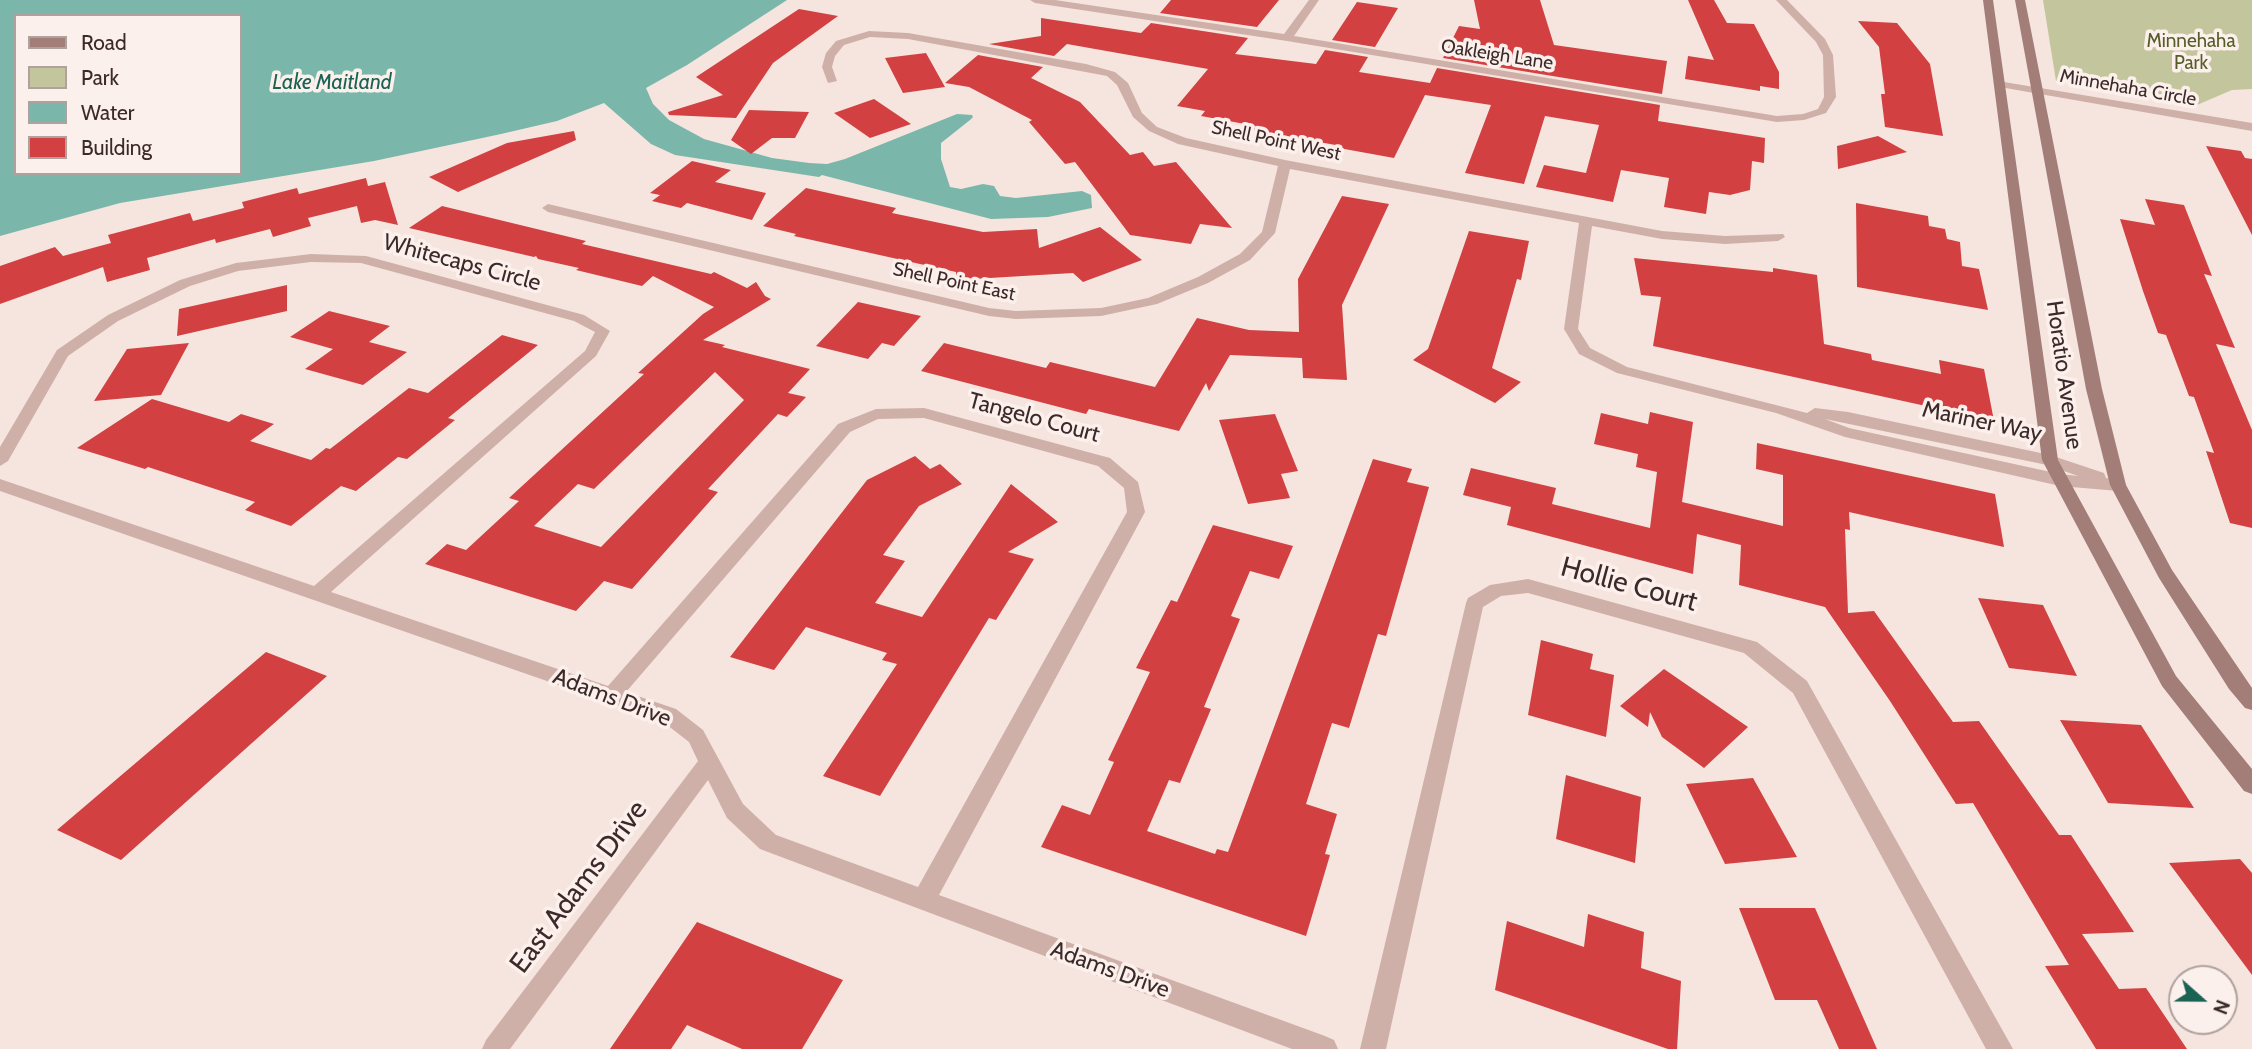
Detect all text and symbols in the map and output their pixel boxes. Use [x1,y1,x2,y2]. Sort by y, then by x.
legend [14,14,242,175]
text: Road [81,30,127,55]
park label: Minnehaha Park [2146,30,2236,74]
street label: Oakleigh Lane [1439,35,1555,75]
text: Park [81,65,119,90]
street label: Minnehaha Circle [2058,65,2198,111]
water label: Lake Maitland [272,70,392,96]
text: Water [81,100,134,125]
street label: Shell Point West [1209,116,1343,166]
text: Building [81,135,152,160]
street label: Whitecaps Circle [380,229,544,297]
street label: Shell Point East [891,258,1017,306]
street label: Horatio Avenue [2040,299,2088,451]
street label: Tangelo Court [965,387,1103,449]
street label: Mariner Way [1920,396,2044,448]
street label: Hollie Court [1557,551,1701,619]
street label: Adams Drive [549,663,675,733]
street label: East Adams Drive [503,794,655,980]
street label: Adams Drive [1047,936,1173,1004]
north arrow [2168,965,2238,1035]
text: N [2208,997,2234,1017]

